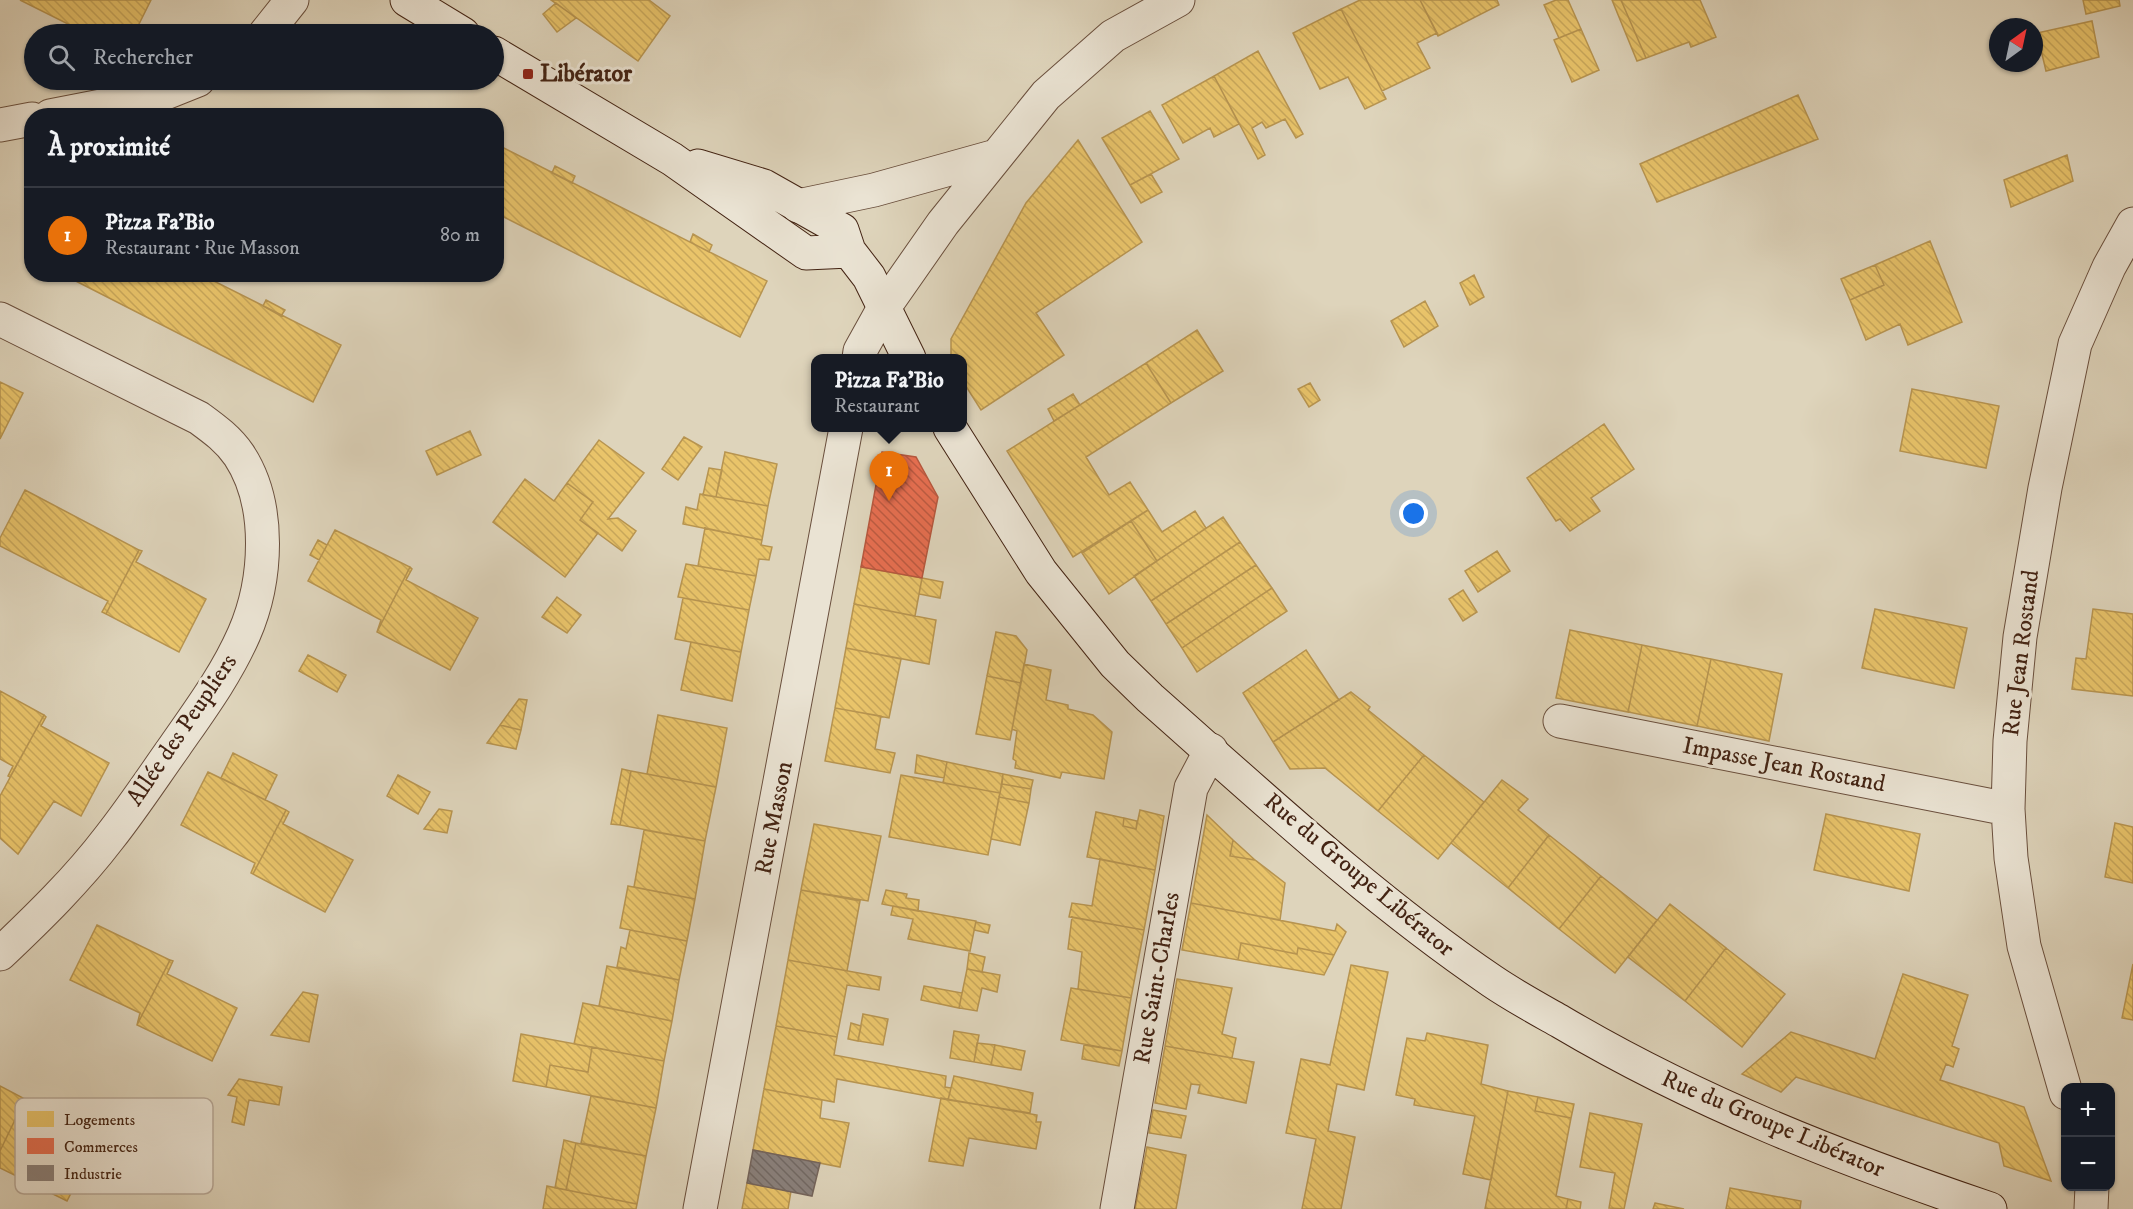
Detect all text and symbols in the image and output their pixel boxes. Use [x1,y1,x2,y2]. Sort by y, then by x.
north arrow [1989,18,2043,72]
search box [24,24,504,90]
icon: search [45,41,78,74]
text: Rechercher [93,44,193,71]
place label: Libérator [540,59,633,89]
marker: Libérator [521,67,535,81]
text: À proximité [48,131,170,164]
text: Pizza Fa'Bio [105,209,214,236]
text: 1 [64,223,71,248]
text: 80 m [440,223,480,248]
text: Restaurant · Rue Masson [105,236,300,261]
popup [811,354,967,432]
text: Pizza Fa'Bio [834,367,944,394]
text: Restaurant [834,394,920,419]
pin: 1 [870,452,908,501]
your location [1399,499,1428,528]
street label: Rue Jean Rostand [1996,568,2046,738]
street label: Allée des Peupliers [120,648,244,812]
street label: Impasse Jean Rostand [1680,731,1888,799]
street label: Rue Masson [748,758,800,877]
street label: Rue du Groupe Libérator [1258,787,1460,963]
street label: Rue Saint-Charles [1127,890,1187,1066]
street label: Rue du Groupe Libérator [1657,1063,1889,1185]
map controls [2061,1083,2115,1191]
button: + [2061,1083,2115,1137]
legend [15,1098,213,1194]
text: Logements [64,1110,135,1130]
text: Commerces [64,1137,138,1157]
button: − [2061,1137,2115,1191]
text: Industrie [64,1164,122,1184]

